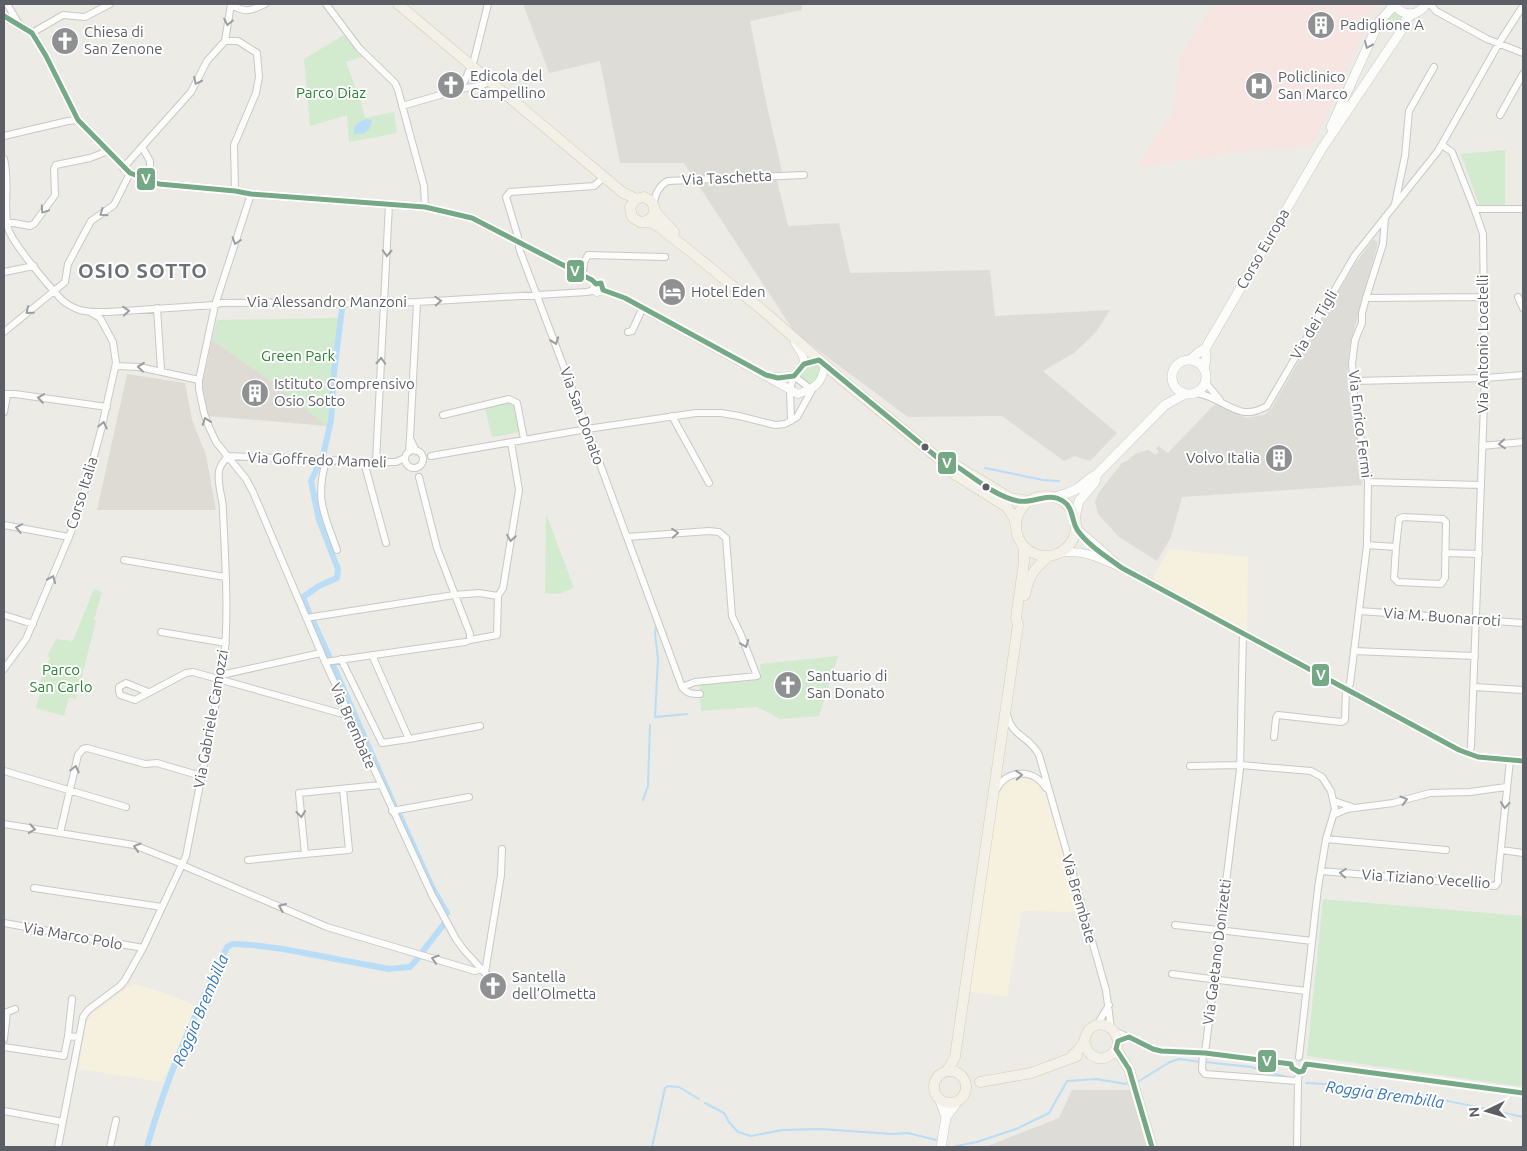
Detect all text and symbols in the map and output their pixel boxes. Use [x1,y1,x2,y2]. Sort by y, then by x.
building icon: Padiglione A [1306,10,1336,40]
place label: Padiglione A [1340,16,1424,33]
one-way arrow [223,18,234,27]
place label: Chiesa di San Zenone [84,23,163,57]
church icon: Chiesa di San Zenone [50,26,80,56]
one-way arrow [1364,40,1375,49]
place label: Edicola del Campellino [470,67,546,101]
place label: Policlinico San Marco [1278,68,1348,102]
church icon: Edicola del Campellino [436,70,466,100]
hospital icon: Policlinico San Marco [1244,71,1274,101]
one-way arrow [193,75,203,84]
park label: Parco Diaz [296,84,366,101]
line badge: V [136,167,156,191]
street label: Via Taschetta [682,167,772,188]
text: V [141,171,151,187]
one-way arrow [41,204,50,213]
street label: Corso Europa [1233,205,1292,292]
one-way arrow [99,207,109,216]
one-way arrow [231,236,241,245]
one-way arrow [381,249,392,257]
district label: OSIO SOTTO [78,259,208,282]
line badge: V [566,259,585,283]
text: V [570,263,580,279]
street label: Via Antonio Locatelli [1474,275,1491,413]
hotel icon: Hotel Eden [657,277,687,307]
place label: Hotel Eden [691,283,766,300]
street label: Via dei Tigli [1287,287,1340,363]
street label: Via Alessandro Manzoni [247,293,407,310]
one-way arrow [434,295,442,306]
one-way arrow [25,305,34,314]
one-way arrow [122,306,130,317]
one-way arrow [548,336,559,345]
park label: Green Park [261,347,335,364]
one-way arrow [376,357,387,365]
one-way arrow [136,362,144,373]
street label: Via San Donato [557,365,608,467]
street label: Via Enrico Fermi [1345,369,1376,479]
place label: Istituto Comprensivo Osio Sotto [274,375,415,409]
building icon: Istituto Comprensivo Osio Sotto [240,378,270,408]
one-way arrow [37,393,45,403]
one-way arrow [202,417,212,425]
one-way arrow [97,420,108,429]
one-way arrow [1498,438,1506,449]
unlabelled marker [920,442,930,452]
building icon: Volvo Italia [1264,443,1294,473]
street label: Via Goffredo Mameli [247,449,387,470]
place label: Volvo Italia [1186,449,1260,466]
line badge: V [937,451,957,475]
street label: Corso Italia [62,454,101,531]
text: V [942,455,952,471]
unlabelled marker [981,482,991,492]
one-way arrow [15,523,23,534]
one-way arrow [671,527,679,538]
one-way arrow [507,534,517,543]
one-way arrow [45,575,56,584]
street label: Via M. Buonarroti [1383,604,1501,629]
one-way arrow [739,639,749,648]
street label: Via Gabriele Camozzi [190,648,231,790]
park label: Parco San Carlo [30,661,92,695]
line badge: V [1311,663,1330,687]
place label: Santuario di San Donato [807,667,887,701]
text: V [1316,667,1326,683]
church icon: Santuario di San Donato [773,670,803,700]
street label: Via Brembate [327,680,380,771]
one-way arrow [69,764,80,773]
one-way arrow [1015,769,1023,780]
one-way arrow [1400,795,1409,806]
one-way arrow [1500,802,1511,810]
one-way arrow [295,811,306,819]
one-way arrow [27,823,36,833]
one-way arrow [133,842,141,852]
street label: Via Brembate [1059,852,1100,945]
street label: Via Tiziano Vecellio [1361,866,1491,891]
one-way arrow [1339,868,1347,879]
street label: Via Gaetano Donizetti [1199,878,1234,1026]
one-way arrow [278,903,287,914]
street label: Via Marco Polo [22,918,124,953]
water label: Roggia Brembilla [168,951,232,1069]
one-way arrow [432,955,440,965]
place label: Santella dell’Olmetta [512,968,596,1002]
church icon: Santella dell’Olmetta [478,971,508,1001]
line badge: V [1257,1049,1277,1073]
text: V [1262,1053,1272,1069]
water label: Roggia Brembilla [1325,1077,1446,1111]
north arrow [1462,1086,1512,1136]
text: N [1466,1106,1482,1118]

